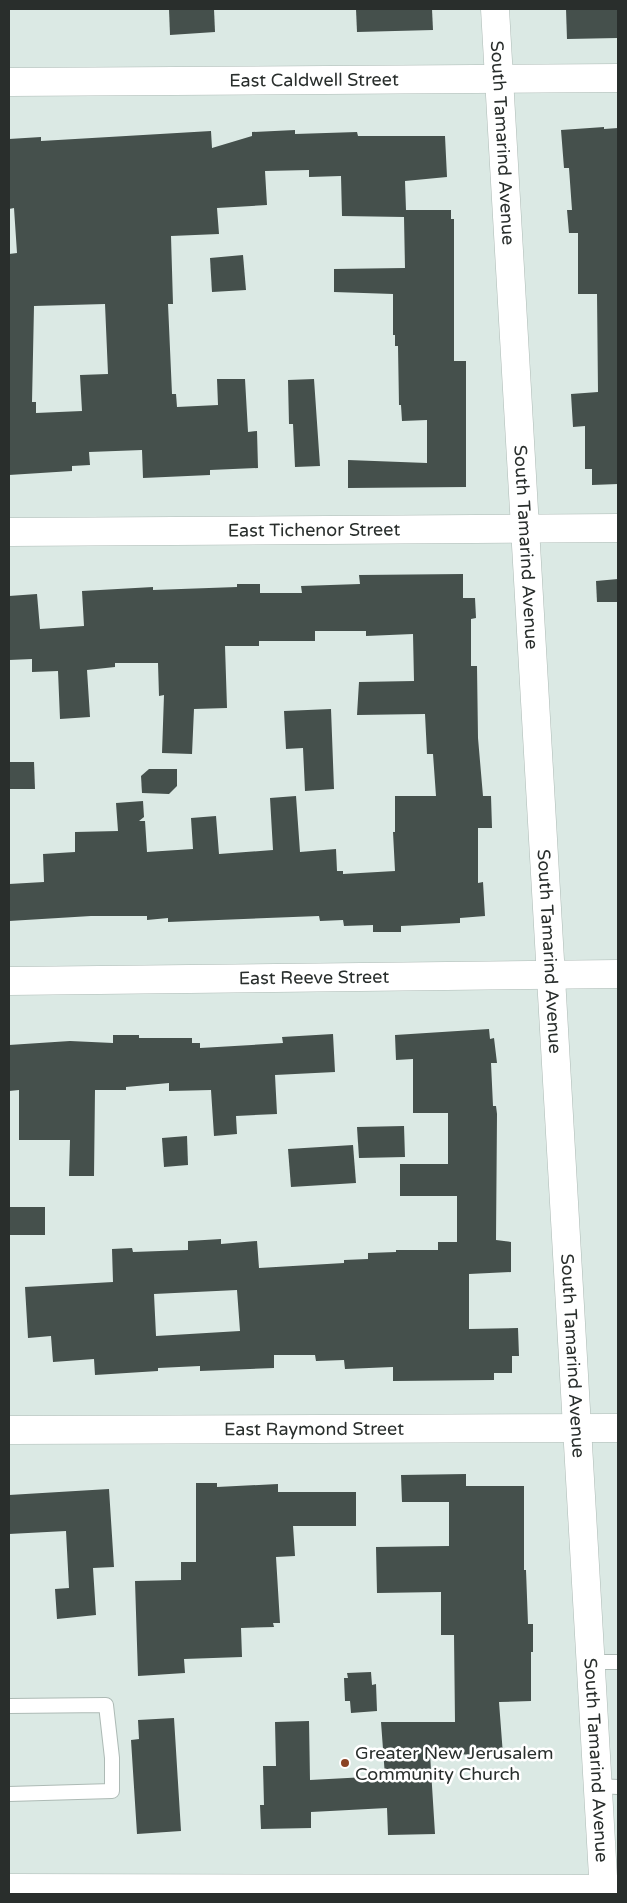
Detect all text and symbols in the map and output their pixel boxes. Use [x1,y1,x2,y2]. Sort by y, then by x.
street label: South Tamarind Avenue [486,40,520,246]
street label: East Caldwell Street [229,68,399,92]
street label: South Tamarind Avenue [509,444,543,650]
street label: East Tichenor Street [228,518,401,542]
street label: South Tamarind Avenue [533,849,566,1054]
street label: East Reeve Street [239,966,390,989]
street label: South Tamarind Avenue [556,1253,590,1459]
street label: East Raymond Street [224,1418,404,1440]
street label: South Tamarind Avenue [579,1657,613,1863]
place label: Greater New Jerusalem Community Church [355,1742,553,1785]
marker: Greater New Jerusalem Community Church [339,1757,351,1769]

